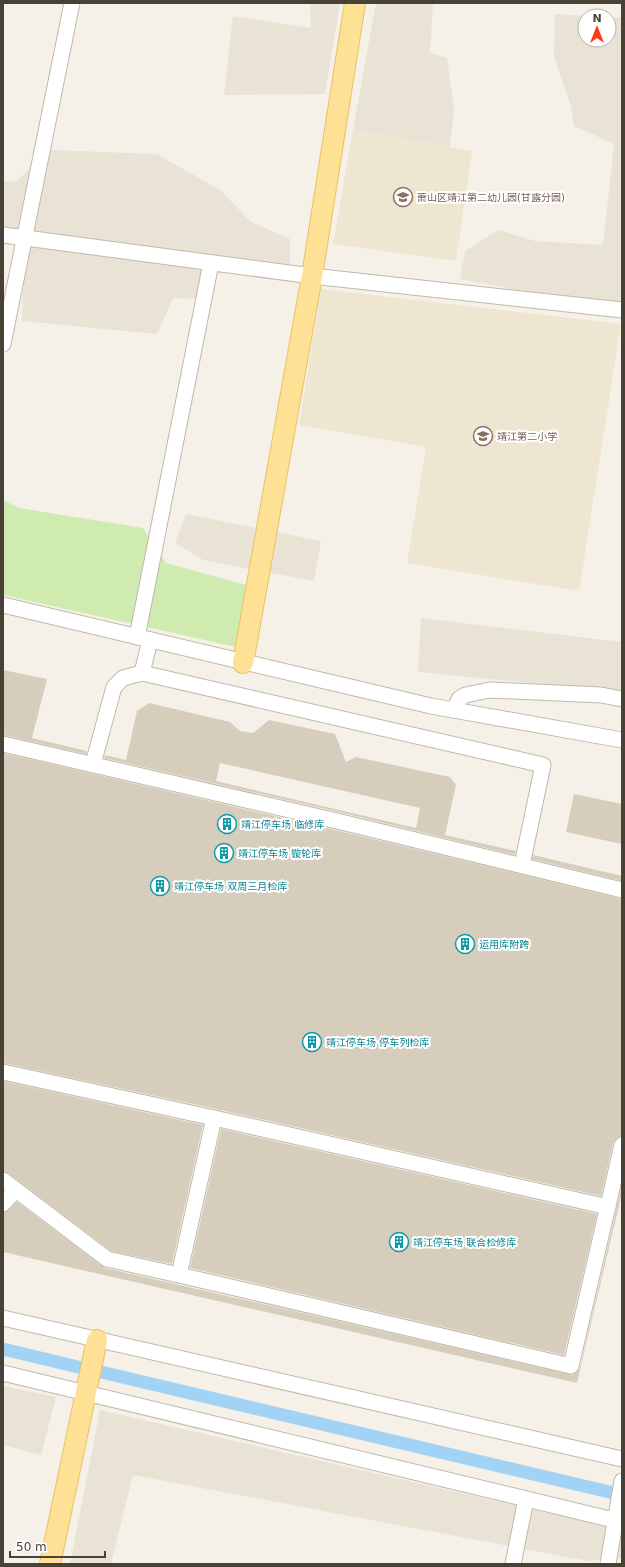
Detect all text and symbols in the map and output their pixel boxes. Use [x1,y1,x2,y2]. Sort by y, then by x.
north arrow [577,8,617,48]
text: N [592,12,602,25]
school or university icon: 萧山区靖江第二幼儿园(甘露分园) [392,186,414,208]
place label: 萧山区靖江第二幼儿园(甘露分园) [417,192,565,203]
school or university icon: 靖江第二小学 [472,425,494,447]
place label: 靖江第二小学 [497,431,557,442]
building icon: 靖江停车场 临修库 [216,813,238,835]
place label: 靖江停车场 临修库 [241,819,324,830]
building icon: 靖江停车场 镟轮库 [213,842,235,864]
place label: 靖江停车场 镟轮库 [238,848,321,859]
building icon: 靖江停车场 双周三月检库 [149,875,171,897]
place label: 靖江停车场 双周三月检库 [174,881,287,892]
building icon: 运用库附跨 [454,933,476,955]
place label: 运用库附跨 [479,939,529,950]
building icon: 靖江停车场 停车列检库 [301,1031,323,1053]
place label: 靖江停车场 停车列检库 [326,1037,429,1048]
building icon: 靖江停车场 联合检修库 [388,1231,410,1253]
place label: 靖江停车场 联合检修库 [413,1237,516,1248]
scale bar [10,1533,105,1559]
text: 50 m [16,1540,47,1554]

